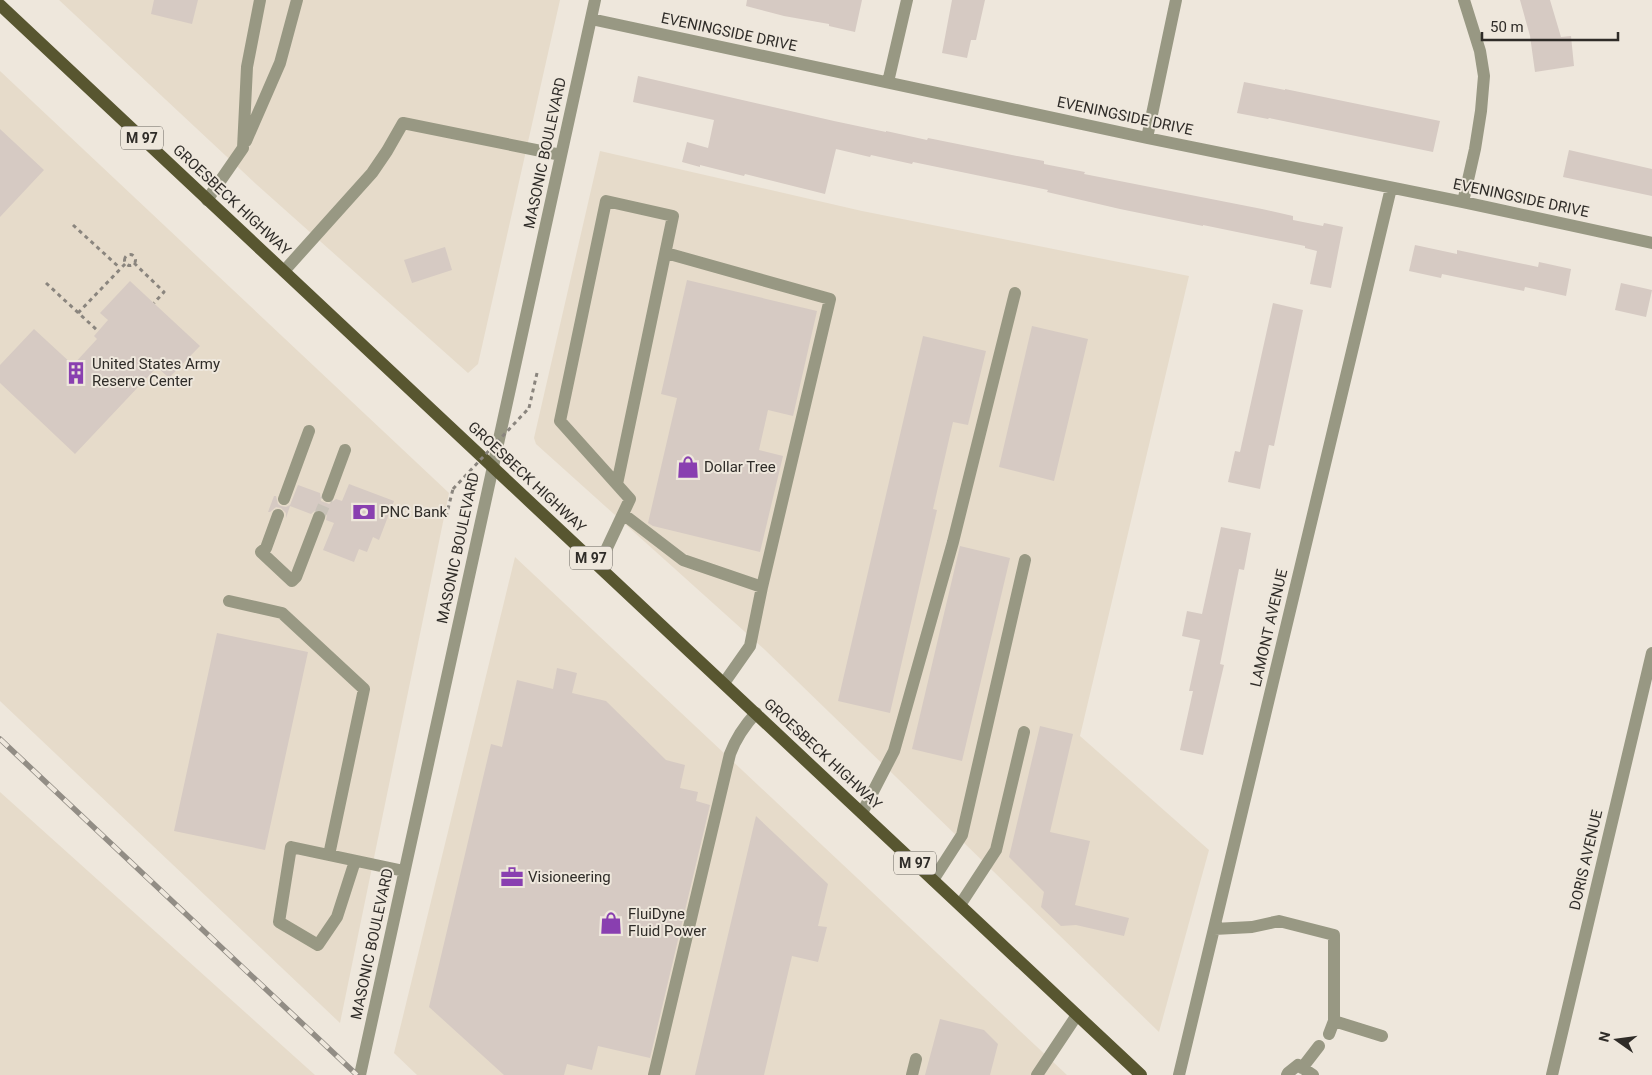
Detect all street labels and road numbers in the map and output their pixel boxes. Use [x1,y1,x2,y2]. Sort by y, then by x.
street label: EVENINGSIDE DRIVE [659,9,799,55]
street label: MASONIC BOULEVARD [520,76,570,230]
street label: EVENINGSIDE DRIVE [1055,93,1195,139]
road number: M 97 [121,126,163,150]
street label: GROESBECK HIGHWAY [169,141,295,259]
street label: EVENINGSIDE DRIVE [1451,175,1591,221]
street label: GROESBECK HIGHWAY [464,418,590,536]
street label: MASONIC BOULEVARD [433,471,483,625]
road number: M 97 [570,546,612,570]
street label: LAMONT AVENUE [1247,567,1291,689]
street label: GROESBECK HIGHWAY [760,695,886,813]
street label: DORIS AVENUE [1566,808,1606,912]
road number: M 97 [894,851,936,874]
street label: MASONIC BOULEVARD [347,867,397,1021]

